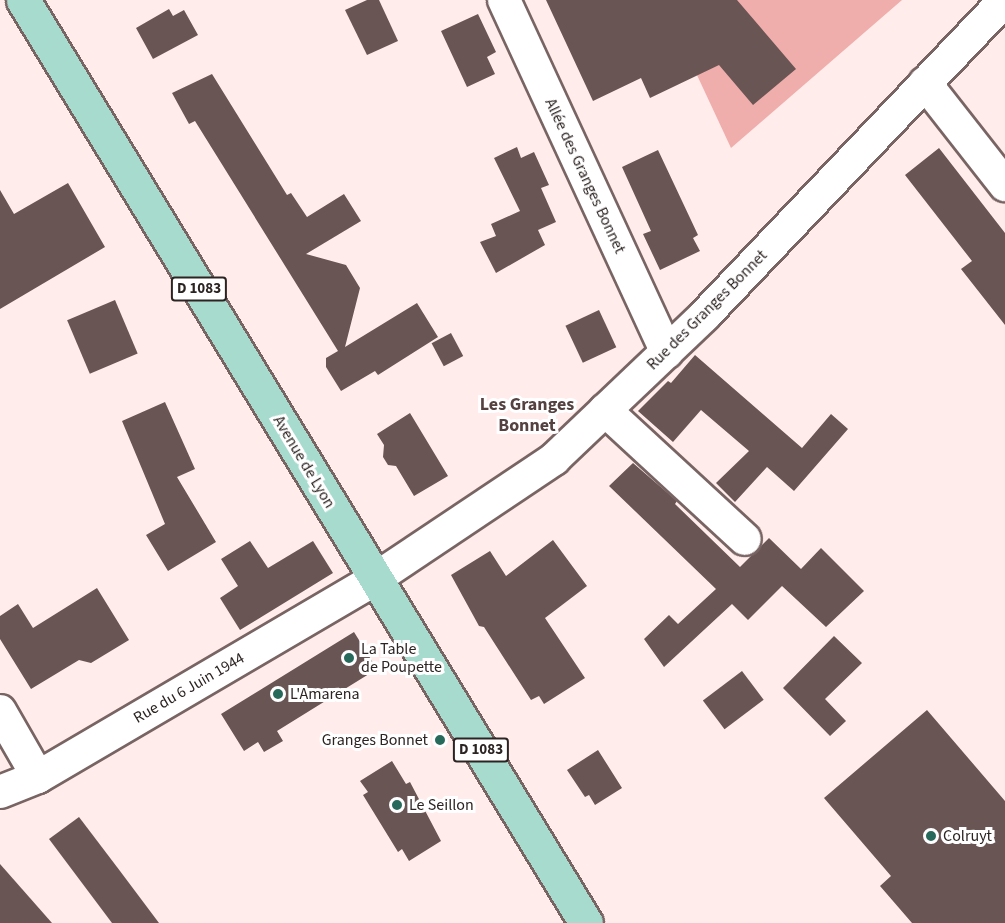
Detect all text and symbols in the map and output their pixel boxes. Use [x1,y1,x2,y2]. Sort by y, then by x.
street label: Allée des Granges Bonnet [541,95,629,257]
street label: Rue des Granges Bonnet [643,246,771,374]
road number: D 1083 [170,277,228,301]
district label: Les Granges Bonnet [480,395,574,438]
street label: Avenue de Lyon [269,412,339,512]
place label: La Table de Poupette [361,639,442,677]
street label: Rue du 6 Juin 1944 [130,648,248,728]
marker: La Table de Poupette [342,651,356,665]
place label: L'Amarena [290,684,360,704]
marker: L'Amarena [271,687,285,701]
place label: Granges Bonnet [322,730,428,750]
marker: Granges Bonnet [433,733,447,747]
road number: D 1083 [452,738,510,762]
place label: Le Seillon [409,795,474,815]
marker: Le Seillon [390,798,404,812]
place label: Colruyt [943,826,992,846]
marker: Colruyt [924,829,938,843]

